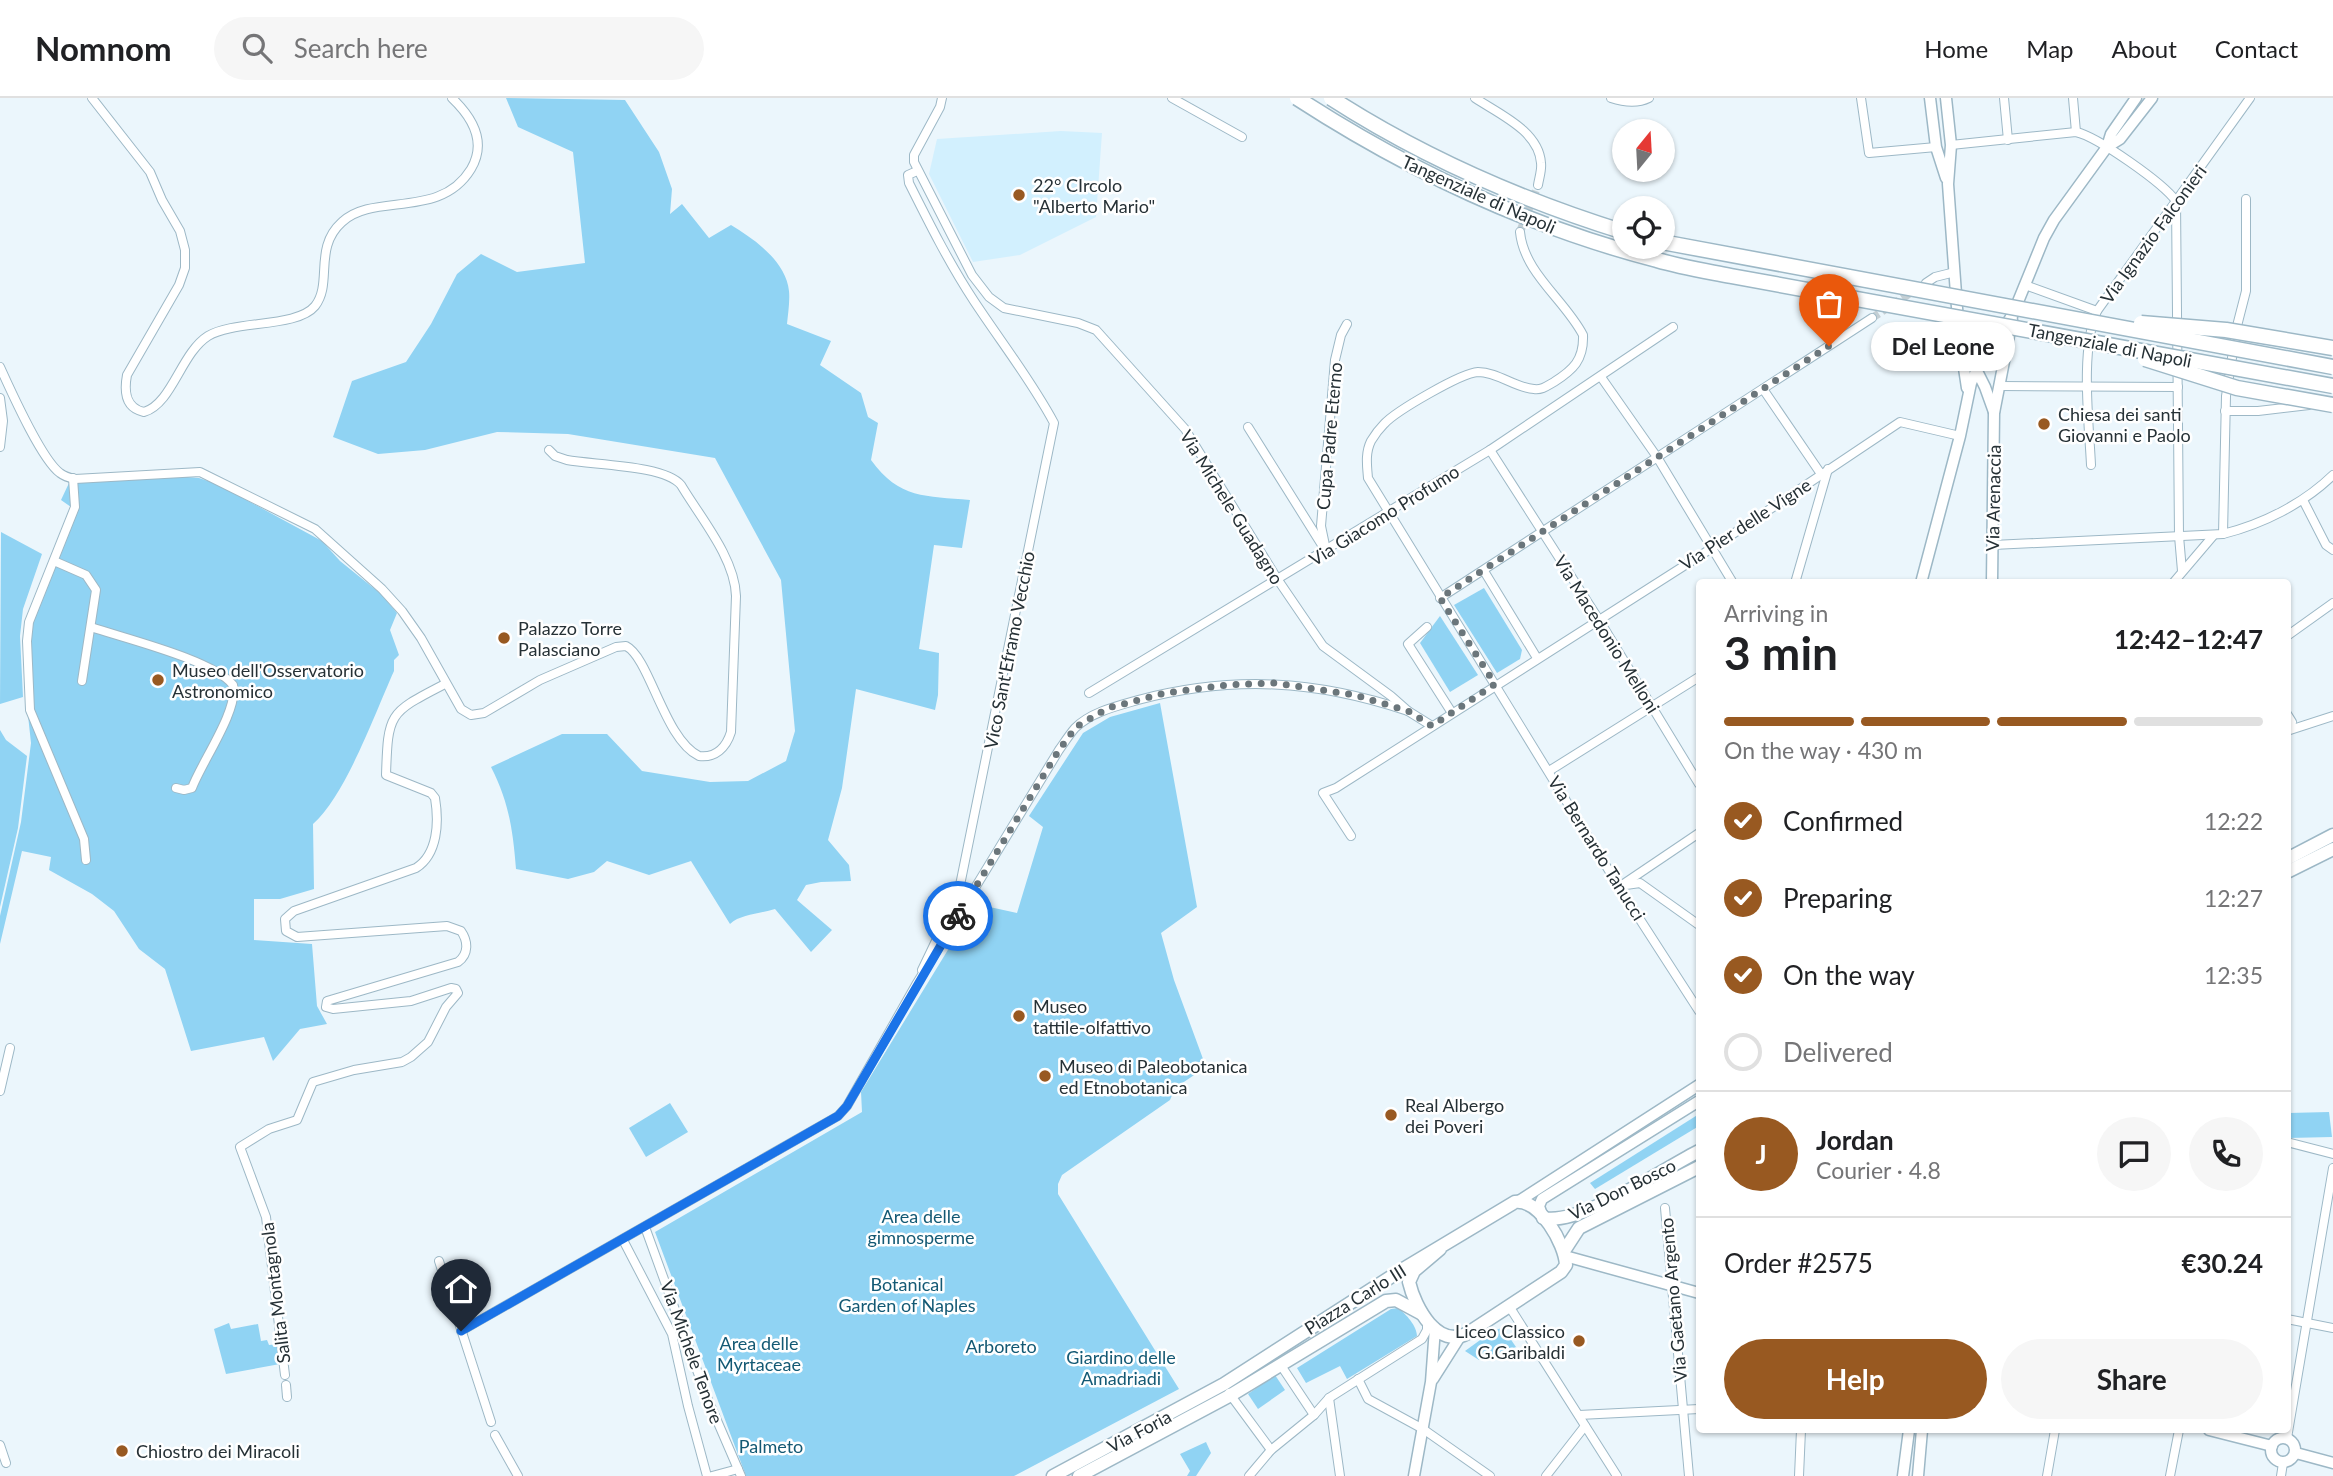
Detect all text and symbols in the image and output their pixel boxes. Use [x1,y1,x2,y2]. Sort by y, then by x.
search box [214,17,704,80]
text: Nomnom [35,28,172,68]
icon: search [238,29,276,67]
text: Search here [294,32,428,64]
text: Home [1924,34,1988,63]
text: Map [2026,34,2074,63]
text: About [2112,34,2177,63]
text: Contact [2215,34,2298,63]
north arrow [1612,119,1675,182]
map controls [1612,119,1675,259]
street label: Tangenziale di Napoli [1399,150,1559,238]
street label: Via Ignazio Falconieri [2095,160,2211,308]
place label: 22° CIrcolo "Alberto Mario" [1033,174,1155,217]
marker: 22° CIrcolo "Alberto Mario" [1011,187,1027,203]
button: locate [1612,196,1675,259]
pin [1799,274,1859,346]
icon: bag [1810,285,1848,323]
street label: Tangenziale di Napoli [2026,318,2194,372]
callout: Del Leone [1871,322,2014,370]
text: Del Leone [1891,332,1995,360]
street label: Cupa Padre Eterno [1312,361,1346,511]
place label: Chiesa dei santi Giovanni e Paolo [2058,403,2191,446]
marker: Chiesa dei santi Giovanni e Paolo [2036,416,2052,432]
street label: Via Michele Guadagno [1175,426,1289,588]
street label: Via Arenaccia [1981,445,2005,551]
street label: Via Giacomo Profumo [1305,460,1463,570]
street label: Via Pier delle Vigne [1675,473,1815,575]
street label: Vico Sant'Eframo Vecchio [979,549,1039,751]
street label: Via Macedonio Melloni [1549,551,1665,717]
text: Arriving in [1724,599,1828,627]
place label: Palazzo Torre Palasciano [518,617,622,660]
text: 12:42–12:47 [2114,623,2263,655]
text: 3 min [1724,625,1838,680]
marker: Palazzo Torre Palasciano [496,630,512,646]
place label: Museo dell'Osservatorio Astronomico [172,659,364,702]
marker: Museo dell'Osservatorio Astronomico [150,672,166,688]
text: On the way · 430 m [1724,736,1923,764]
street label: Via Bernardo Tanucci [1544,772,1650,924]
icon: check [1724,802,1762,840]
text: Confirmed [1783,805,1903,837]
text: 12:22 [2204,807,2263,835]
icon: check [1724,879,1762,917]
courier [923,881,993,951]
text: Preparing [1783,882,1892,914]
text: 12:27 [2204,884,2263,912]
icon: bike [939,897,977,935]
icon: check [1724,956,1762,994]
text: On the way [1783,959,1915,991]
text: 12:35 [2204,961,2263,989]
place label: Museo tattile-olfattivo [1033,995,1151,1038]
marker: Museo tattile-olfattivo [1011,1008,1027,1024]
text: Delivered [1783,1036,1893,1068]
place label: Museo di Paleobotanica ed Etnobotanica [1059,1055,1248,1098]
marker: Museo di Paleobotanica ed Etnobotanica [1037,1068,1053,1084]
place label: Real Albergo dei Poveri [1405,1094,1504,1137]
marker: Real Albergo dei Poveri [1383,1107,1399,1123]
button: chat [2097,1117,2171,1191]
button: phone [2189,1117,2263,1191]
text: Jordan [1816,1124,1894,1156]
text: J [1755,1138,1767,1170]
street label: Via Don Bosco [1565,1154,1679,1224]
text: Courier · 4.8 [1816,1156,1941,1184]
park label: Area delle gimnosperme [868,1205,974,1248]
street label: Via Gaetano Argento [1655,1217,1691,1383]
street label: Salita Montagnola [255,1221,295,1365]
text: Order #2575 [1724,1247,1873,1279]
text: €30.24 [2181,1247,2263,1279]
pin [431,1259,491,1331]
street label: Piazza Carlo III [1300,1259,1410,1339]
icon: home [442,1270,480,1308]
park label: Botanical Garden of Naples [838,1273,976,1316]
street label: Via Michele Tenore [656,1277,728,1427]
place label: Liceo Classico G.Garibaldi [1455,1320,1565,1363]
park label: Area delle Myrtaceae [717,1332,801,1375]
marker: Liceo Classico G.Garibaldi [1571,1333,1587,1349]
park label: Arboreto [965,1335,1037,1357]
button: Help [1724,1339,1987,1419]
button: Share [2001,1339,2263,1419]
park label: Giardino delle Amadriadi [1066,1346,1176,1389]
street label: Via Foria [1103,1405,1175,1457]
park label: Palmeto [739,1435,803,1457]
place label: Chiostro dei Miracoli [136,1440,300,1462]
marker: Chiostro dei Miracoli [114,1443,130,1459]

